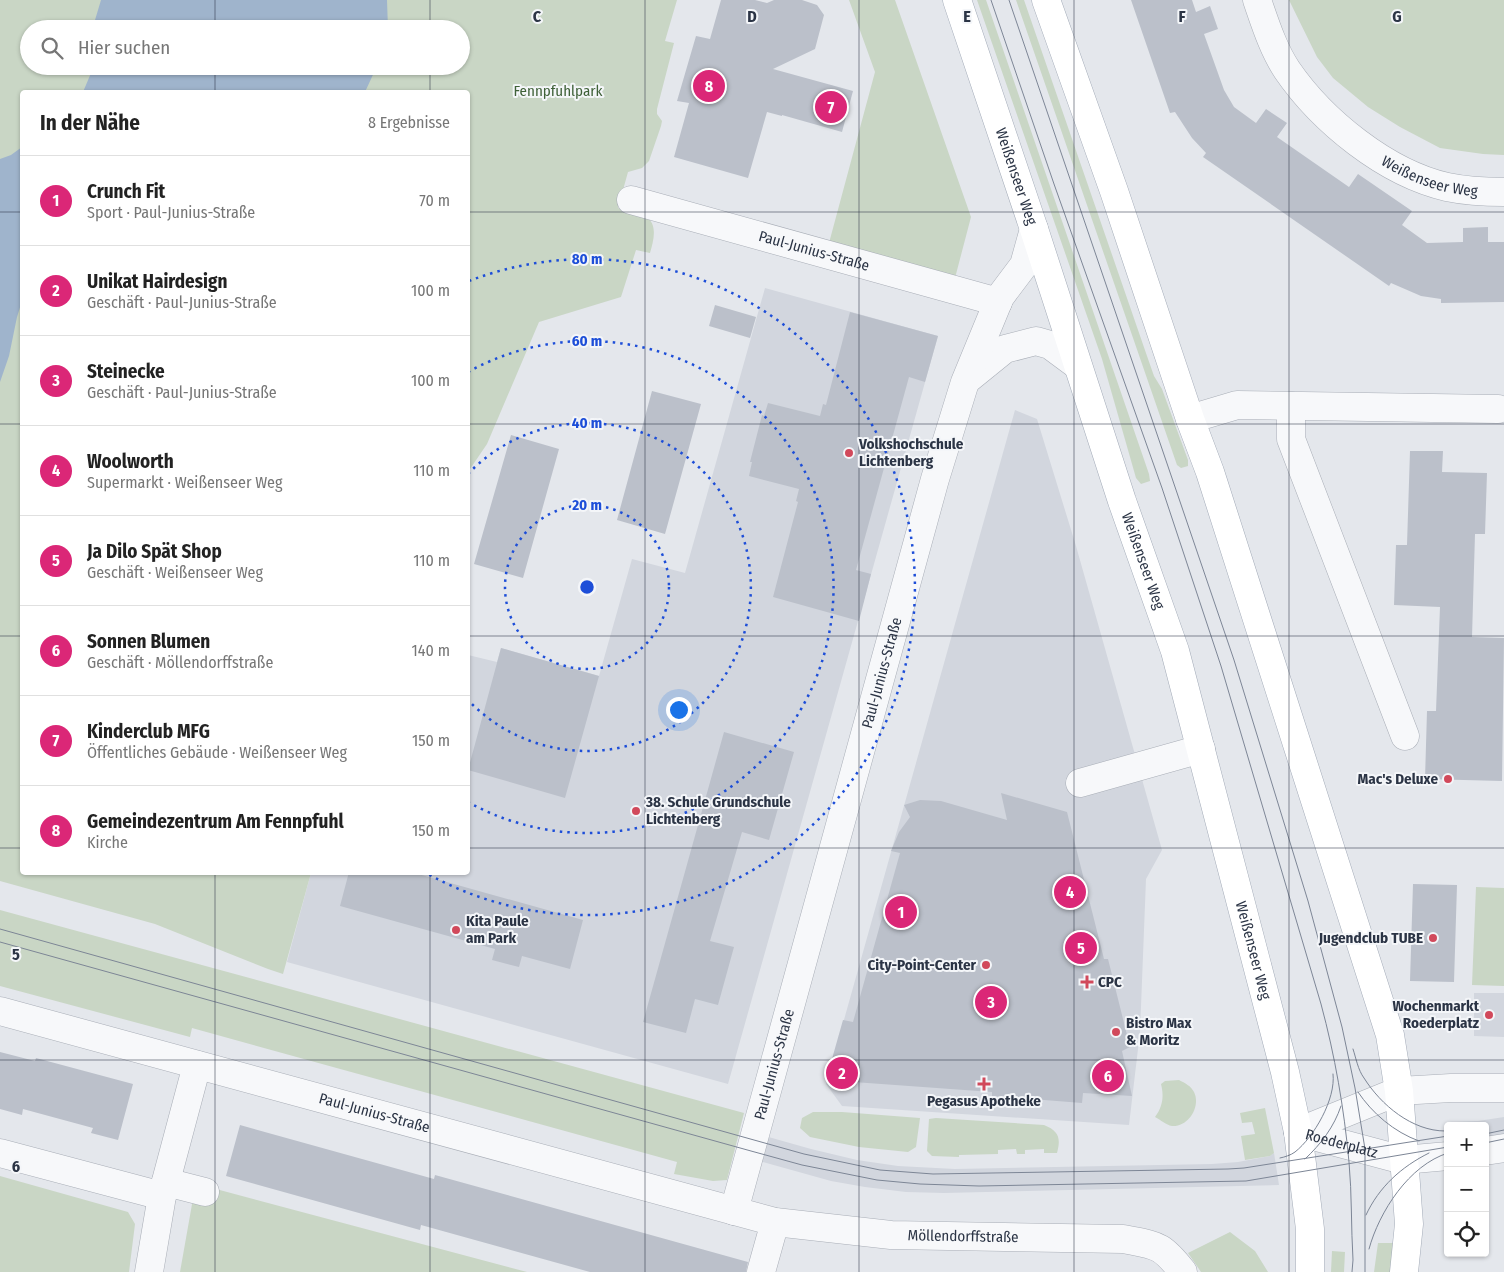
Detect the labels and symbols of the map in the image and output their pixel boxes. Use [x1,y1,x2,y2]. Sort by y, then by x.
text: C [533,7,542,26]
text: D [747,7,757,26]
text: E [963,7,971,26]
text: F [1178,7,1186,26]
text: G [1392,7,1402,26]
pin: 8 [693,67,725,105]
park label: Fennpfuhlpark [514,82,602,100]
pin: 7 [815,88,847,126]
street label: Weißenseer Weg [992,125,1041,227]
street label: Weißenseer Weg [1378,152,1479,200]
street label: Paul-Junius-Straße [757,227,871,275]
text: 80 m [572,250,602,268]
text: 60 m [572,332,602,350]
text: 40 m [572,414,602,432]
place label: Volkshochschule Lichtenberg [858,435,964,470]
marker: Volkshochschule Lichtenberg [843,447,855,459]
text: 20 m [571,496,602,514]
street label: Weißenseer Weg [1118,510,1169,612]
centre of rings [578,578,596,596]
street label: Paul-Junius-Straße [858,615,906,730]
your location [666,697,692,723]
place label: Mac's Deluxe [1357,770,1438,788]
marker: Mac's Deluxe [1442,773,1454,785]
place label: 38. Schule Grundschule Lichtenberg [645,793,791,828]
marker: 38. Schule Grundschule Lichtenberg [630,805,642,817]
pin: 4 [1054,873,1086,911]
pin: 1 [885,893,917,931]
street label: Weißenseer Weg [1232,899,1275,1002]
place label: Kita Paule am Park [466,912,529,947]
marker: Kita Paule am Park [450,924,462,936]
pin: 5 [1065,929,1097,967]
place label: Jugendclub TUBE [1318,929,1423,947]
marker: Jugendclub TUBE [1427,932,1439,944]
text: 5 [12,945,20,964]
place label: City-Point-Center [868,956,977,974]
marker: City-Point-Center [980,959,992,971]
place label: CPC [1098,973,1122,991]
marker: CPC [1080,975,1094,989]
pin: 3 [975,983,1007,1021]
place label: Wochenmarkt Roederplatz [1392,997,1480,1032]
street label: Paul-Junius-Straße [750,1007,798,1122]
marker: Wochenmarkt Roederplatz [1483,1009,1495,1021]
place label: Bistro Max & Moritz [1126,1014,1193,1049]
marker: Bistro Max & Moritz [1110,1026,1122,1038]
pin: 2 [826,1054,858,1092]
pin: 6 [1092,1057,1124,1095]
marker: Pegasus Apotheke [978,1078,990,1090]
street label: Paul-Junius-Straße [317,1089,432,1137]
place label: Pegasus Apotheke [927,1092,1041,1110]
street label: Roederplatz [1303,1125,1380,1162]
text: 6 [12,1157,20,1176]
street label: Möllendorffstraße [907,1226,1019,1246]

